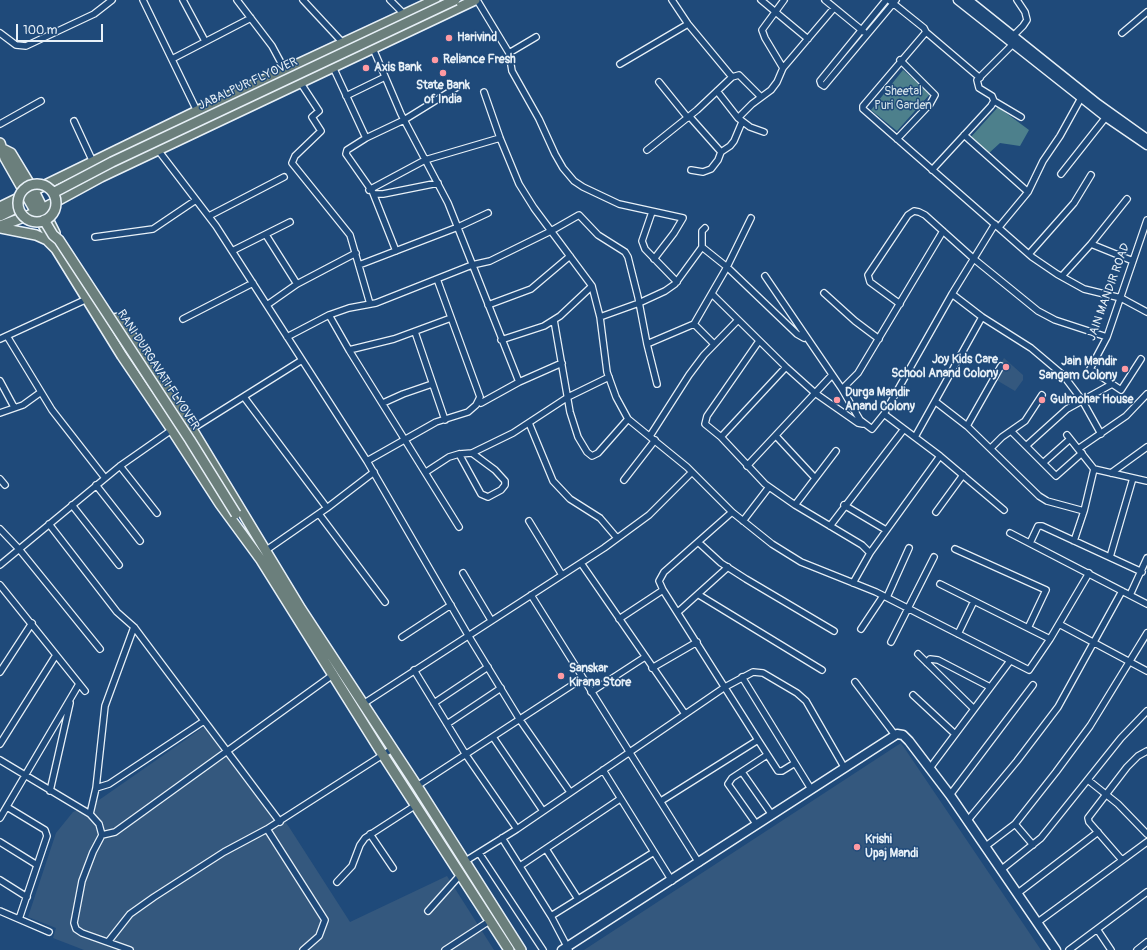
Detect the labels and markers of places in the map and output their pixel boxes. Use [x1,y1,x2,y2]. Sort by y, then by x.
place label: Harivind [457,31,497,45]
marker: Harivind [444,33,454,43]
place label: Reliance Fresh [443,53,516,67]
marker: Reliance Fresh [430,55,440,65]
place label: Axis Bank [374,61,422,75]
marker: Axis Bank [361,63,371,73]
marker: State Bank of India [438,68,448,78]
place label: State Bank of India [416,79,470,107]
place label: Joy Kids Care School Anand Colony [891,353,998,381]
place label: Jain Mandir Sangam Colony [1038,355,1117,383]
marker: Joy Kids Care School Anand Colony [1001,362,1011,372]
marker: Jain Mandir Sangam Colony [1120,364,1130,374]
place label: Durga Mandir Anand Colony [845,386,915,414]
place label: Gulmohar House [1050,393,1133,407]
marker: Durga Mandir Anand Colony [832,395,842,405]
marker: Gulmohar House [1037,395,1047,405]
place label: Sanskar Kirana Store [569,662,631,690]
marker: Sanskar Kirana Store [556,671,566,681]
place label: Krishi Upaj Mandi [865,833,918,861]
marker: Krishi Upaj Mandi [852,842,862,852]

